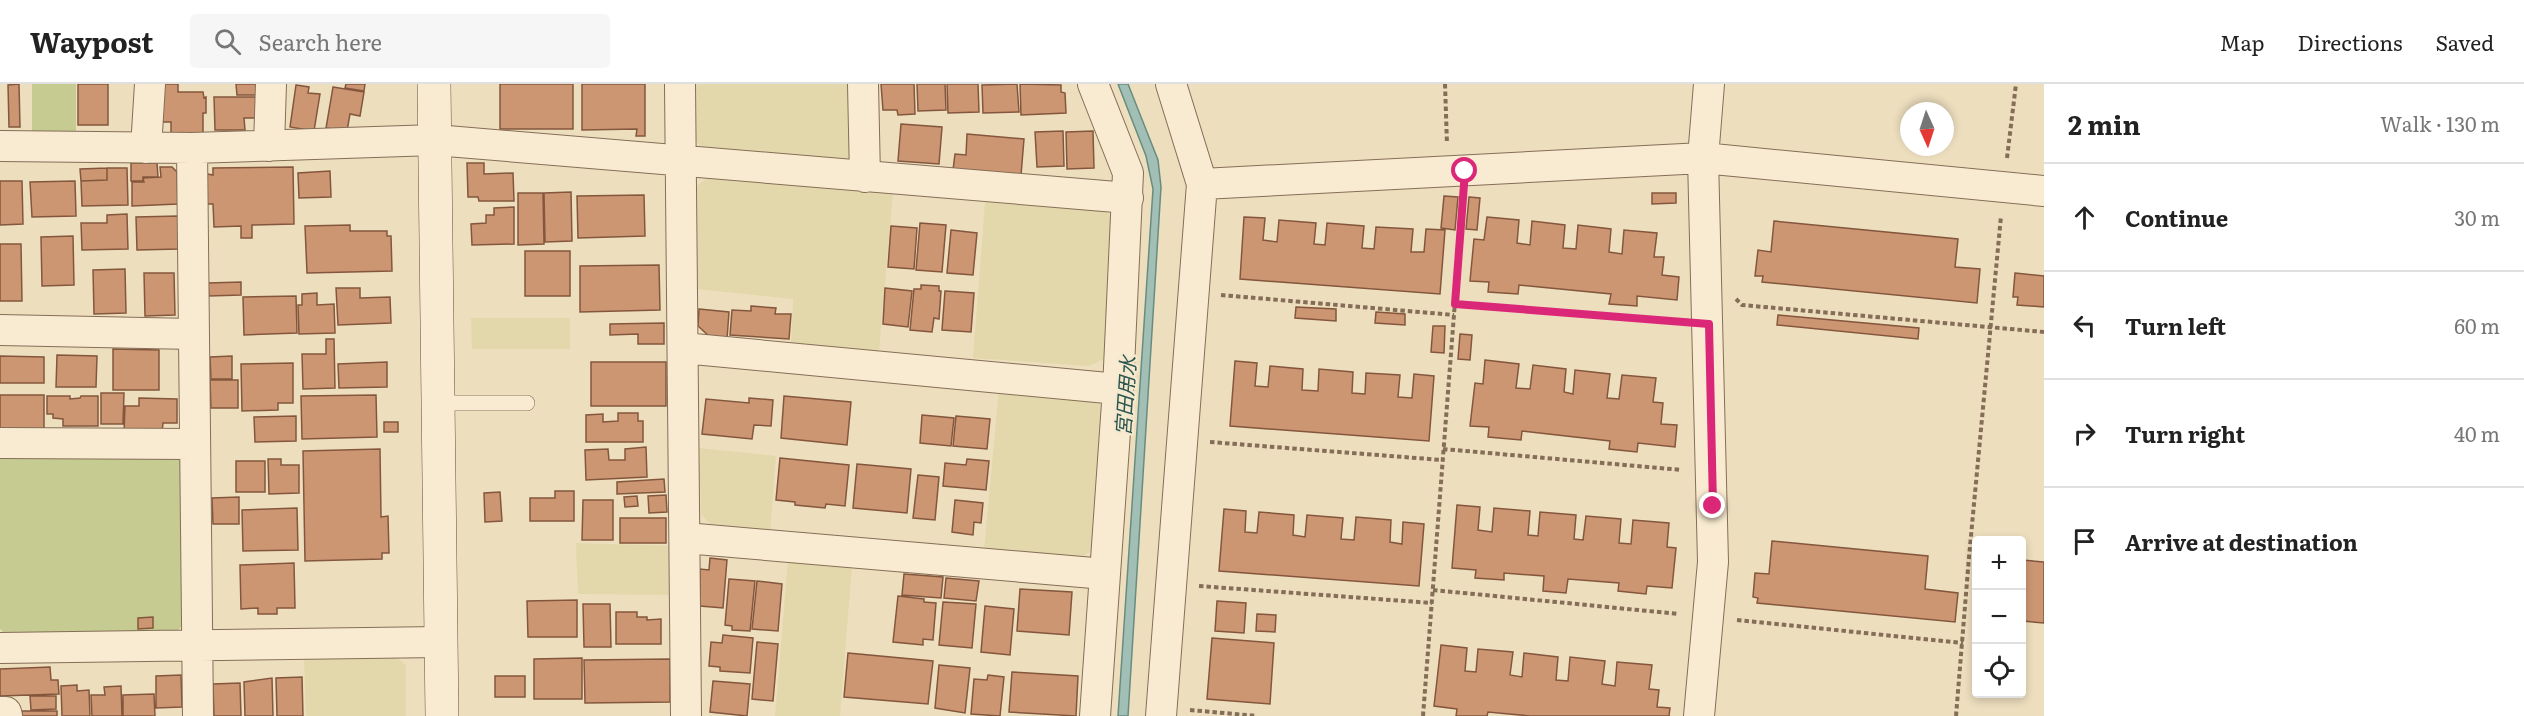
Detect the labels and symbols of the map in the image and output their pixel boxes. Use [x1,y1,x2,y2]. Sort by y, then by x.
north arrow [1900,102,1954,156]
route start [1451,157,1477,183]
water label: 宮田用水 [1106,353,1142,437]
route end [1699,492,1725,518]

